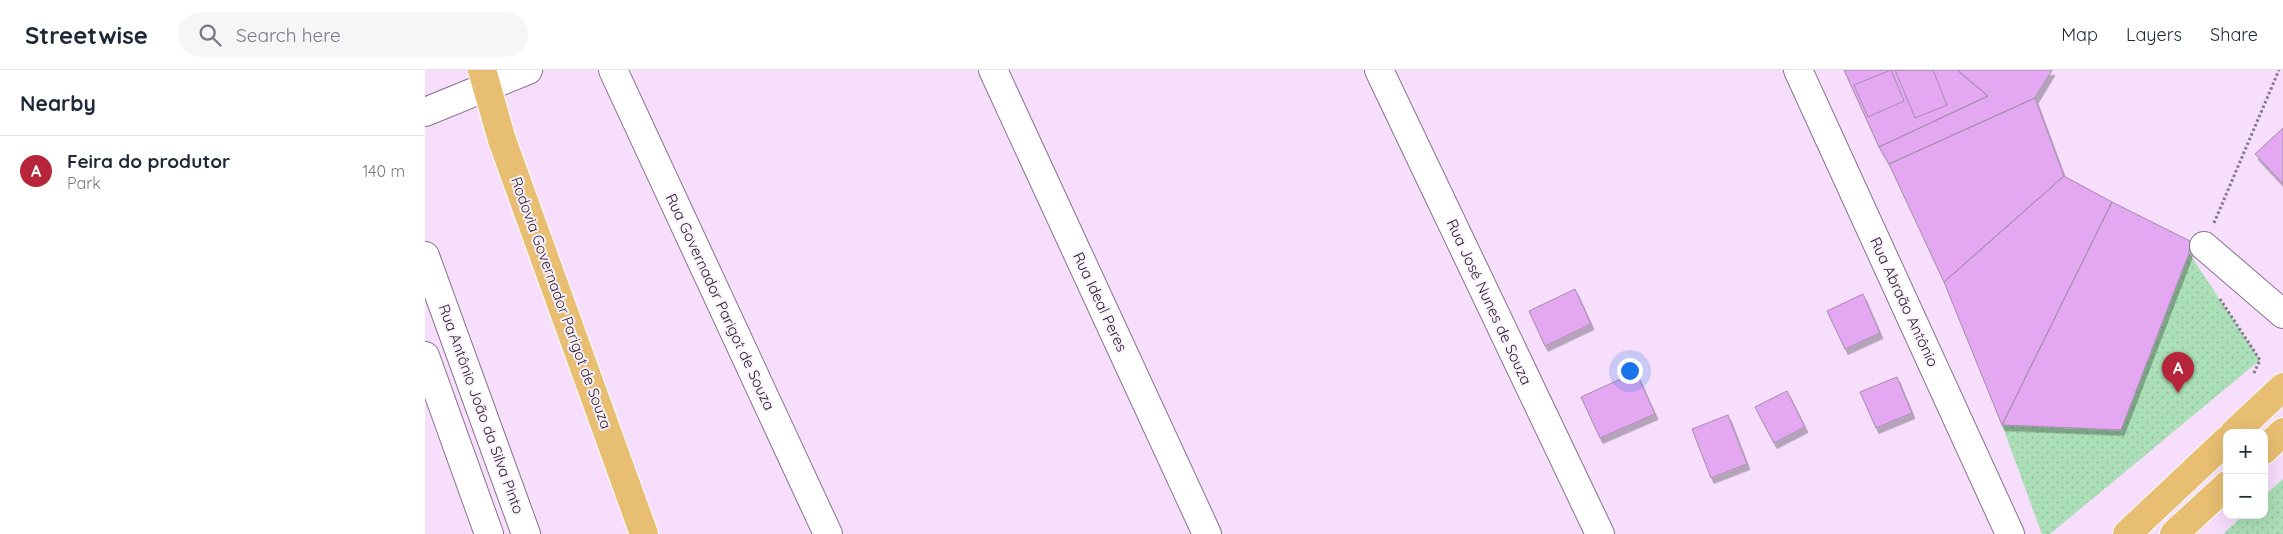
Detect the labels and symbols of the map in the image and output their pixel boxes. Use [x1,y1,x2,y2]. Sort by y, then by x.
street label: Rodovia Governador Parigot de Souza [507,174,616,432]
street label: Rua Governador Parigot de Souza [662,190,779,413]
street label: Rua José Nunes de Souza [1443,216,1536,388]
street label: Rua Abraão Antônio [1866,234,1943,370]
street label: Rua Ideal Peres [1069,249,1132,355]
street label: Rua Antônio João da Silva Pinto [435,301,528,516]
pin: A [2162,352,2194,393]
your location [1617,358,1643,384]

